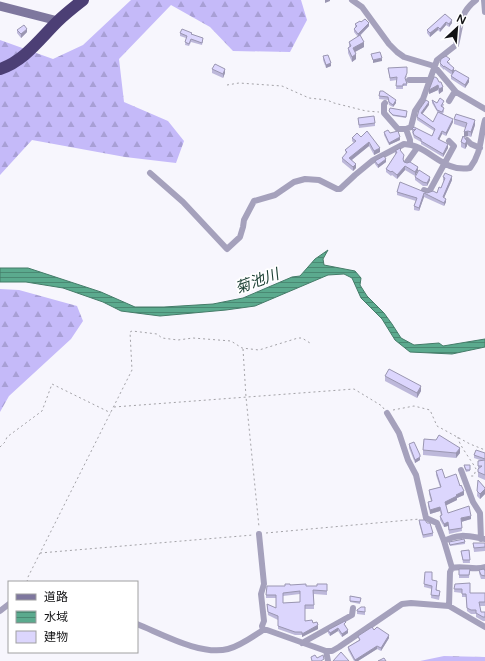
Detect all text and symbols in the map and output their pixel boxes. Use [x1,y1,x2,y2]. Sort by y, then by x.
north arrow [437,8,477,48]
text: N [454,12,468,27]
water label: 菊池川 [233,264,283,297]
legend [8,581,138,653]
text: 道路 [44,590,68,604]
text: 水域 [44,610,68,624]
text: 建物 [44,630,68,644]

